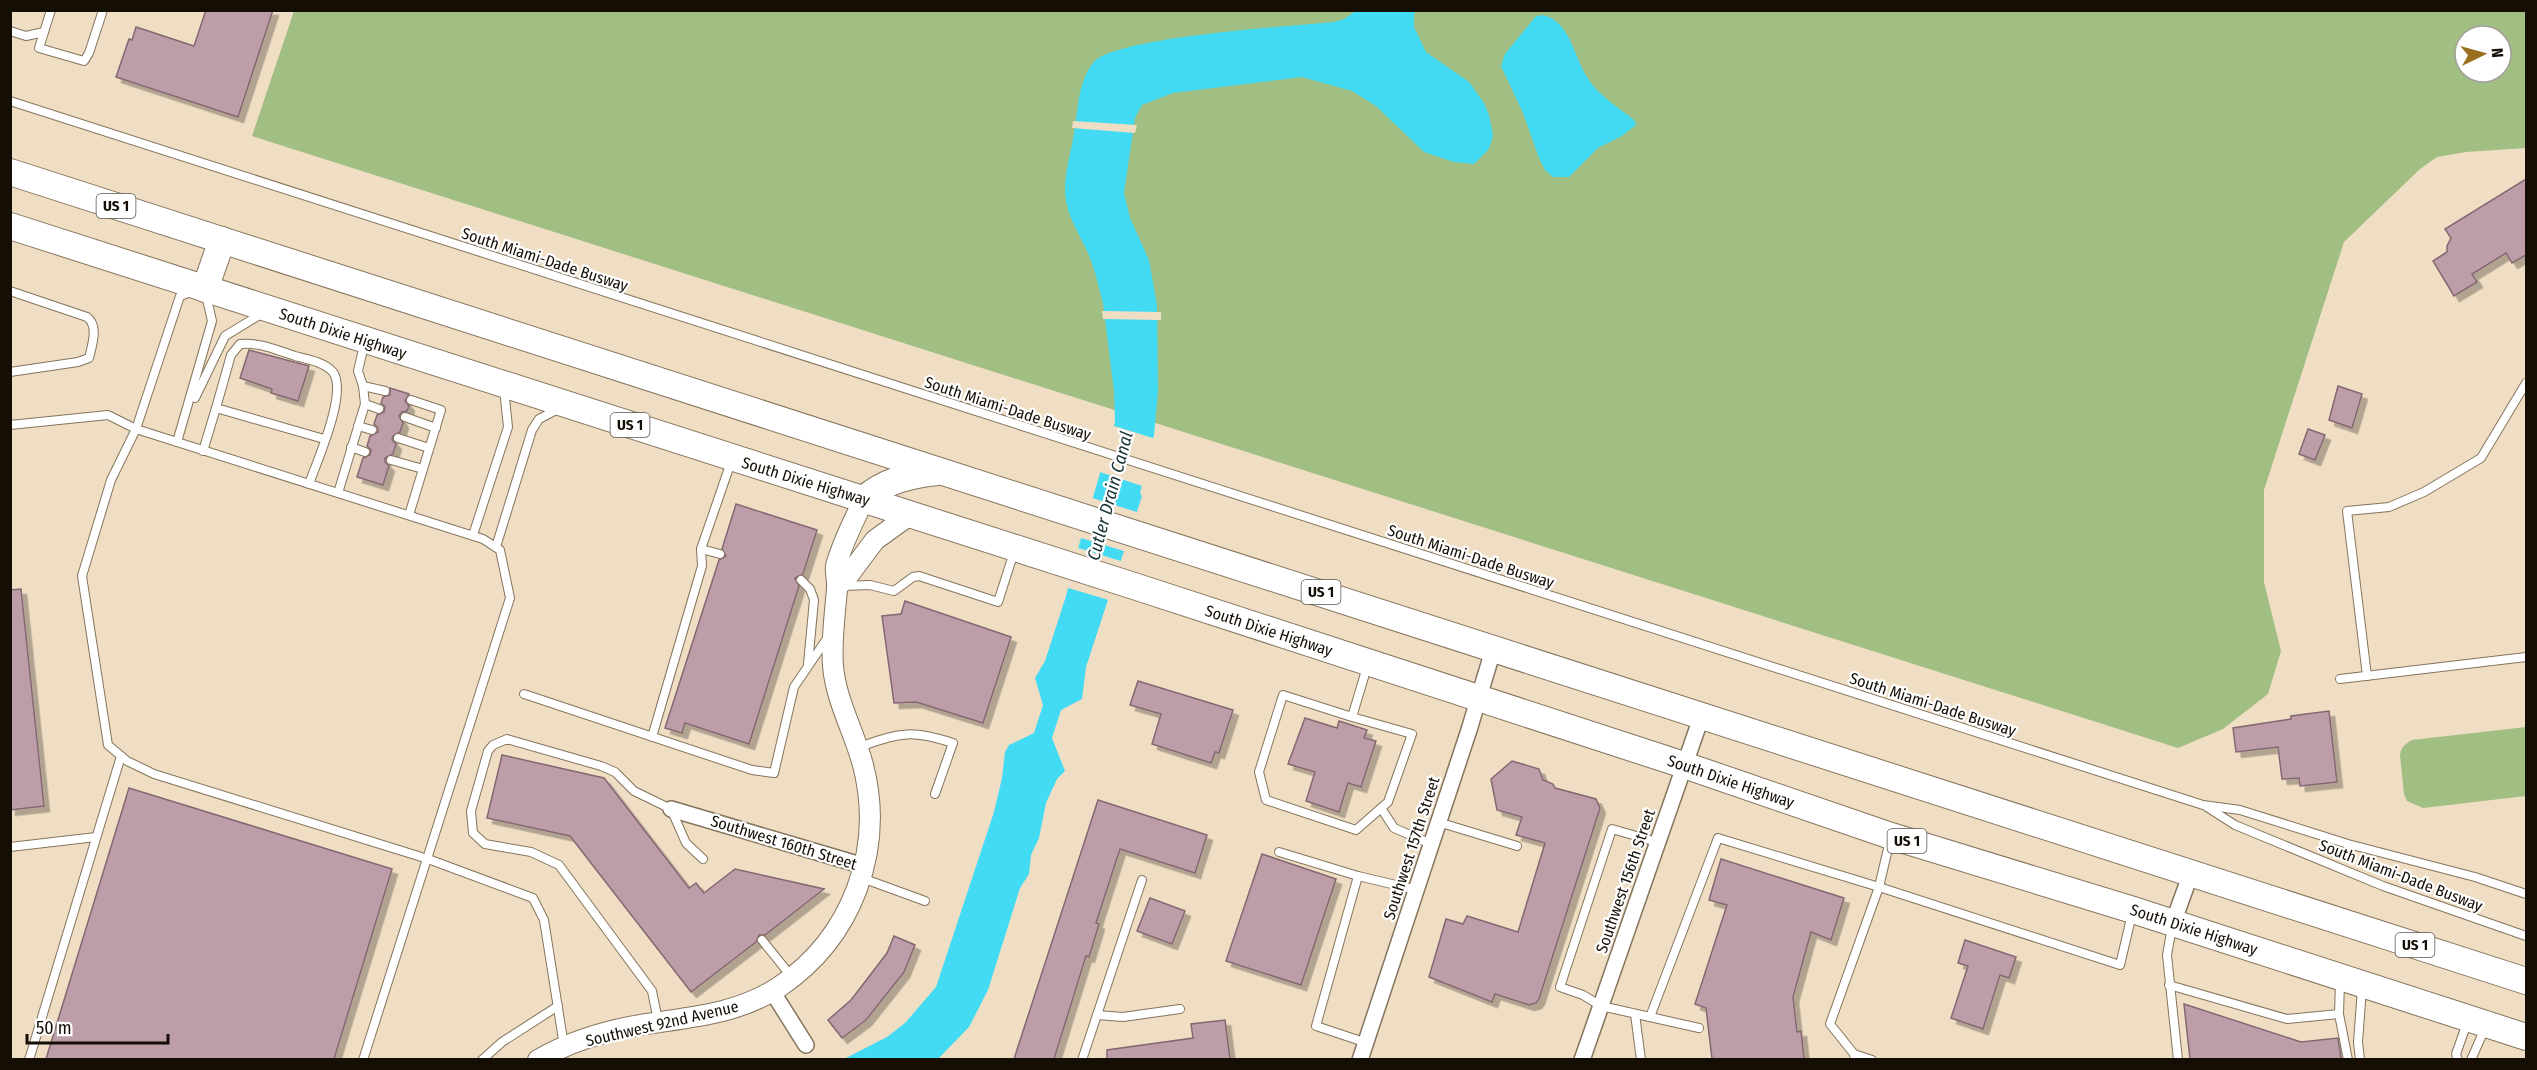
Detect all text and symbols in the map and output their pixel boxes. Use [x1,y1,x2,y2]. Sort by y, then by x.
north arrow [2453,24,2513,84]
text: N [2488,47,2507,58]
road number: US 1 [96,194,136,218]
street label: South Miami-Dade Busway [459,224,631,296]
street label: South Dixie Highway [277,304,410,363]
street label: South Miami-Dade Busway [922,373,1094,445]
road number: US 1 [610,413,650,437]
water label: Cutler Drain Canal [1082,429,1138,563]
street label: South Dixie Highway [740,453,873,510]
street label: South Miami-Dade Busway [1385,521,1557,593]
road number: US 1 [1302,580,1340,604]
street label: South Dixie Highway [1203,601,1336,660]
street label: South Miami-Dade Busway [1847,669,2019,741]
street label: South Dixie Highway [1665,751,1798,812]
street label: Southwest 157th Street [1379,774,1444,922]
street label: Southwest 156th Street [1592,806,1659,956]
street label: Southwest 160th Street [708,811,860,874]
road number: US 1 [1888,829,1926,853]
street label: South Miami-Dade Busway [2316,835,2486,916]
street label: South Dixie Highway [2128,900,2261,959]
road number: US 1 [2396,933,2434,957]
street label: Southwest 92nd Avenue [584,997,740,1050]
scale bar [27,1007,168,1045]
text: 50 m [36,1017,72,1039]

